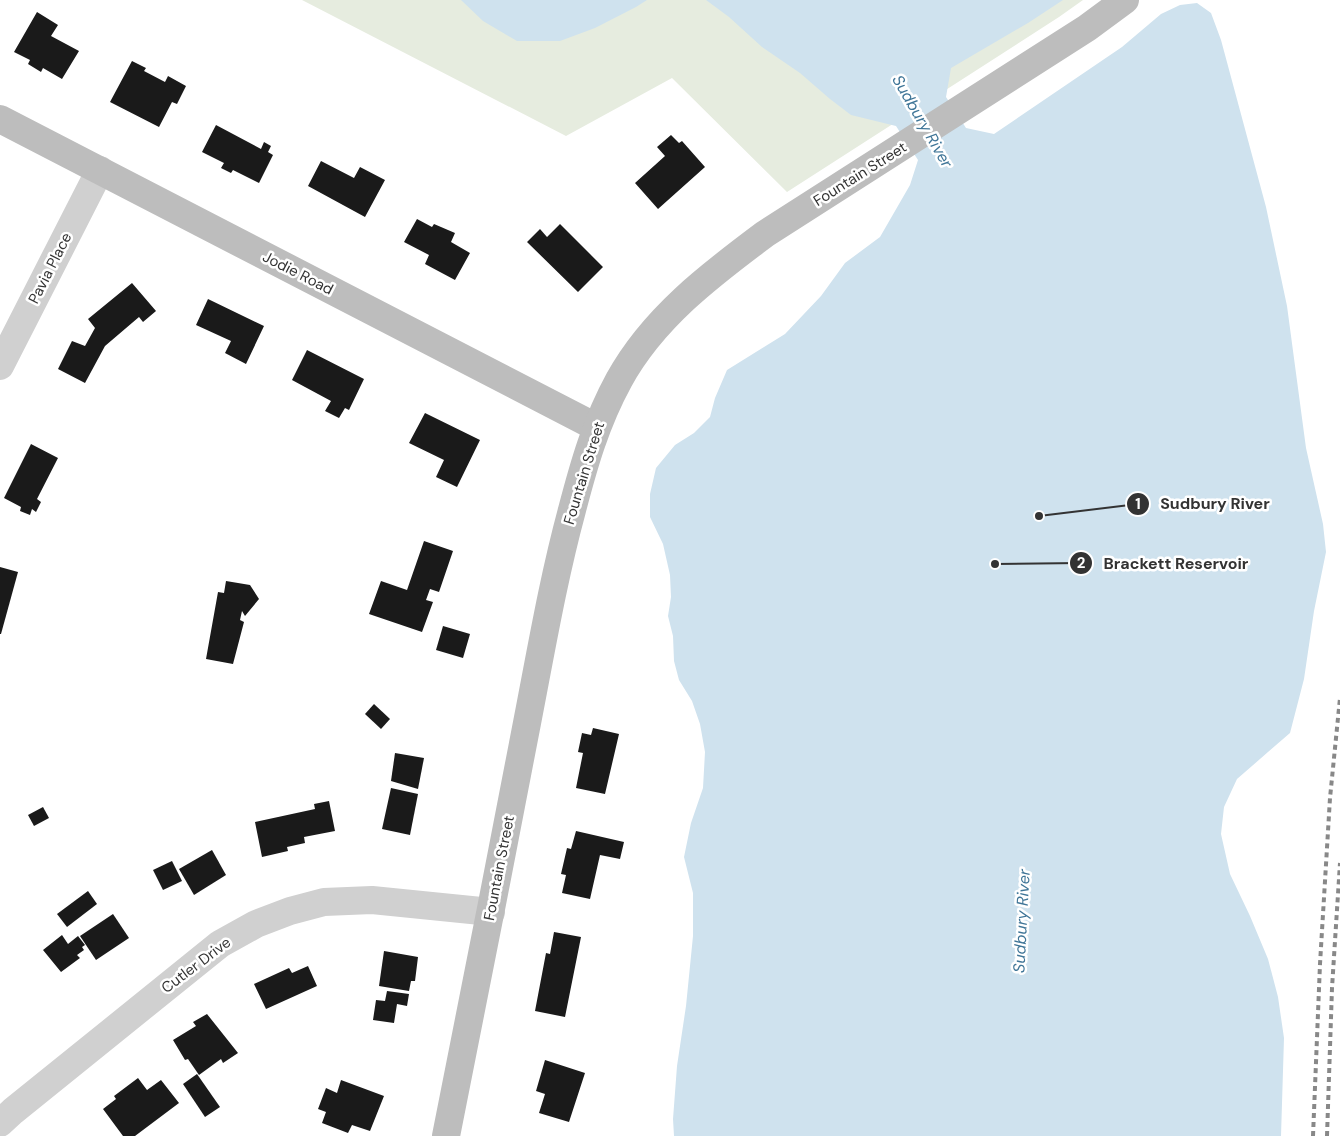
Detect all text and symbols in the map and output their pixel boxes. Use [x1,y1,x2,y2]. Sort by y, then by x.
water label: Sudbury River [888,71,958,172]
street label: Fountain Street [810,137,911,211]
street label: Pavia Place [24,229,76,307]
street label: Jodie Road [259,247,337,299]
street label: Fountain Street [559,419,609,527]
callout: Sudbury River [1126,488,1280,519]
text: Sudbury River [1160,493,1270,514]
text: 1 [1135,494,1141,514]
callout: Brackett Reservoir [1068,548,1258,579]
text: 2 [1077,553,1086,573]
text: Brackett Reservoir [1104,553,1249,574]
street label: Fountain Street [479,814,519,922]
water label: Sudbury River [1008,868,1035,973]
street label: Cutler Drive [157,932,235,998]

